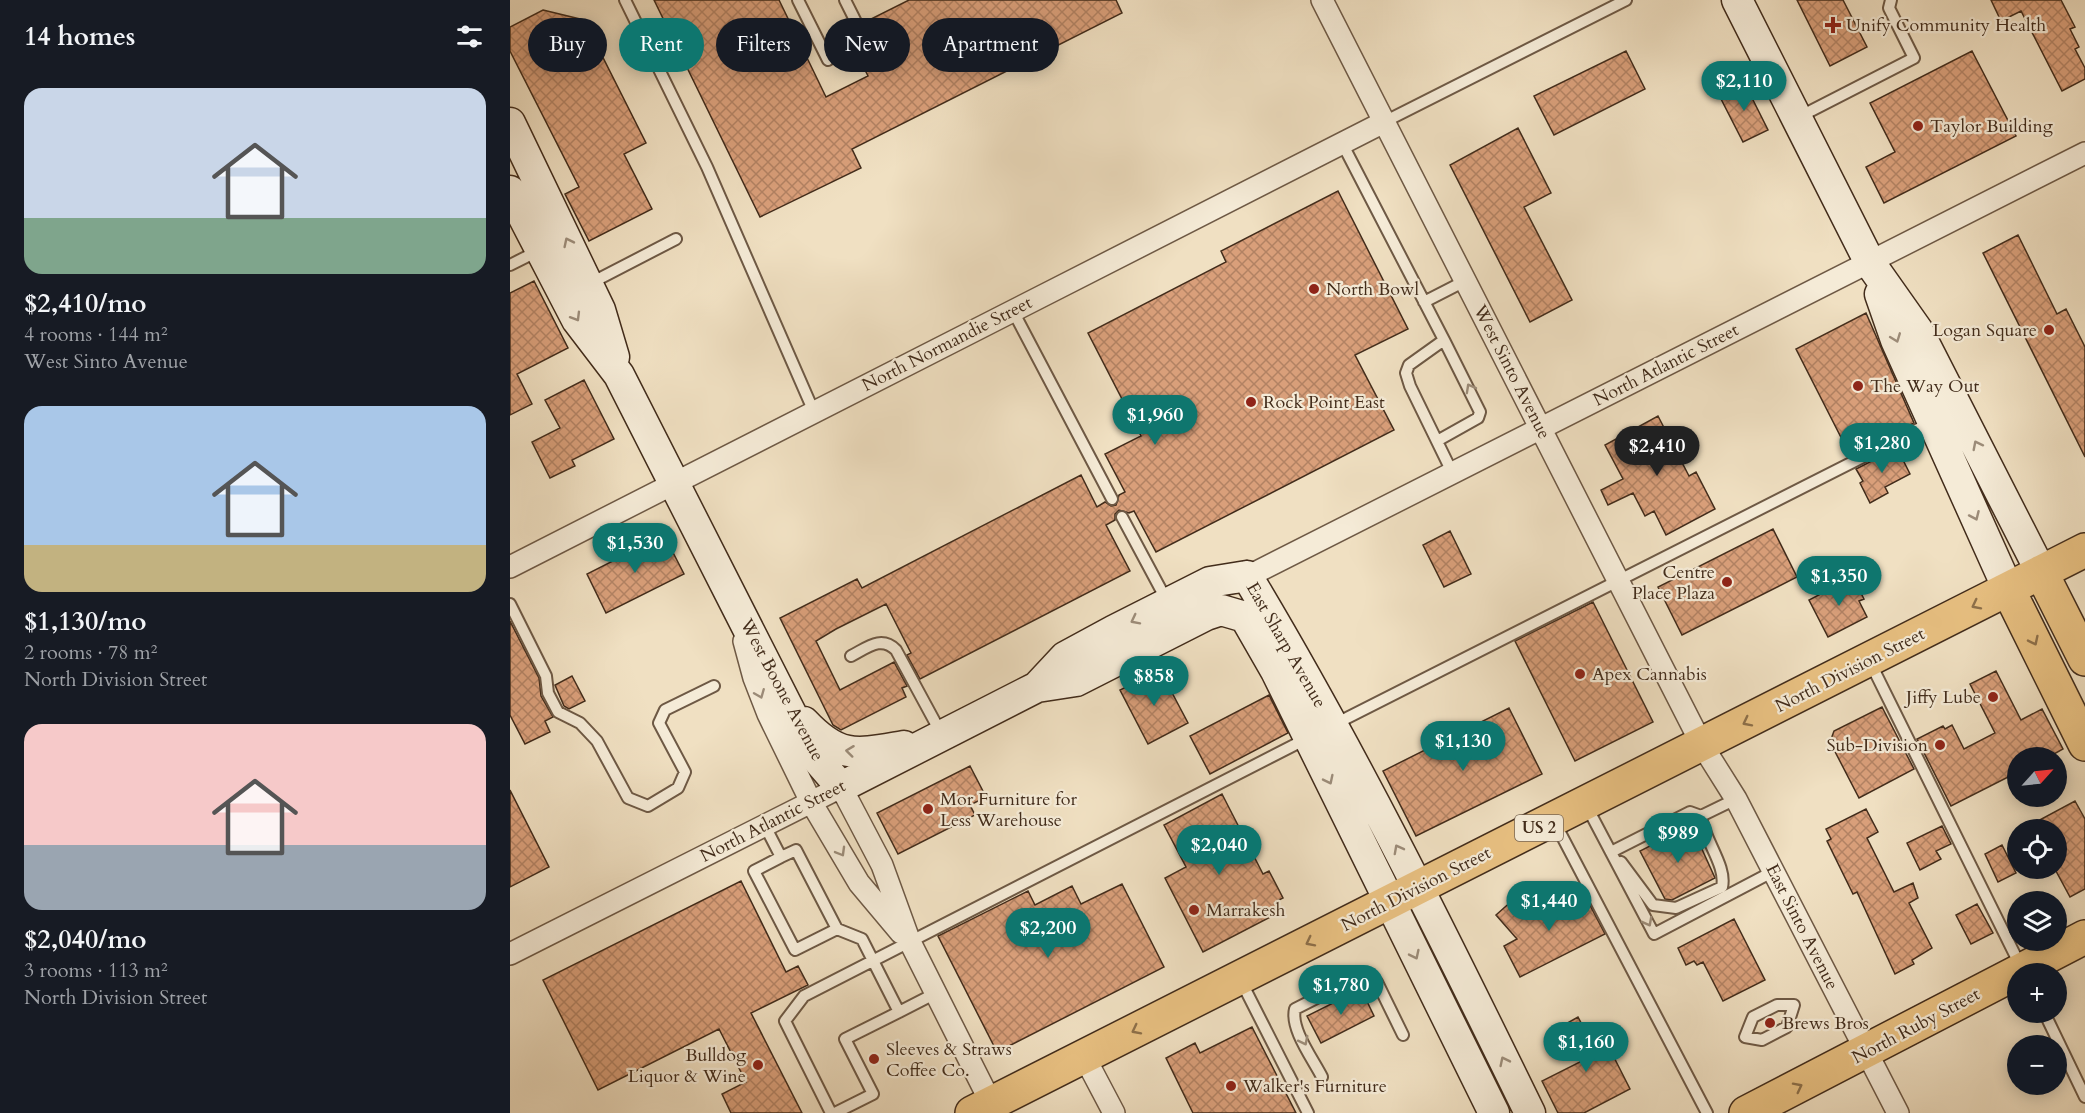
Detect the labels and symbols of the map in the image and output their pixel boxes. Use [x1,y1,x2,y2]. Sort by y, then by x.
place label: Unify Community Health [1846,13,2046,38]
marker: Unify Community Health [1824,16,1842,34]
pin: $2,110 [1695,61,1793,112]
place label: Taylor Building [1930,114,2054,139]
marker: Taylor Building [1911,119,1925,133]
one-way arrow [564,238,575,249]
place label: North Bowl [1326,277,1419,302]
marker: North Bowl [1307,282,1321,296]
street label: North Normandie Street [858,290,1037,398]
street label: West Sinto Avenue [1467,300,1557,443]
one-way arrow [569,311,580,321]
street label: North Atlantic Street [1589,317,1743,413]
place label: Logan Square [1932,318,2037,343]
marker: Logan Square [2042,323,2056,337]
one-way arrow [1888,333,1901,343]
place label: The Way Out [1870,374,1980,399]
marker: The Way Out [1851,379,1865,393]
one-way arrow [1466,384,1477,395]
place label: Rock Point East [1263,390,1385,415]
pin: $1,960 [1106,395,1204,446]
marker: Rock Point East [1244,395,1258,409]
pin: $1,280 [1833,423,1931,474]
pin: $2,410 [1608,426,1706,477]
one-way arrow [1972,440,1984,451]
one-way arrow [1968,510,1980,521]
pin: $1,530 [586,523,684,574]
pin: $1,350 [1790,556,1888,607]
place label: Centre Place Plaza [1632,560,1715,606]
marker: Centre Place Plaza [1720,575,1734,589]
street label: East Sharp Avenue [1240,577,1332,713]
one-way arrow [1972,598,1983,609]
one-way arrow [1131,613,1141,624]
street label: West Boone Avenue [733,614,830,766]
street label: North Division Street [1771,621,1929,719]
one-way arrow [2027,635,2038,646]
pin: $858 [1118,656,1190,707]
place label: Apex Cannabis [1592,662,1707,687]
marker: Apex Cannabis [1573,667,1587,681]
place label: Jiffy Lube [1903,685,1981,710]
one-way arrow [753,688,765,699]
marker: Jiffy Lube [1986,690,2000,704]
one-way arrow [1742,715,1753,726]
pin: $1,130 [1414,721,1512,772]
place label: Sub-Division [1827,733,1929,758]
marker: Sub-Division [1933,738,1947,752]
one-way arrow [845,745,854,758]
north arrow [2007,747,2067,807]
street label: North Atlantic Street [696,773,850,869]
one-way arrow [1322,774,1334,785]
place label: Mor Furniture for Less Warehouse [940,787,1077,833]
marker: Mor Furniture for Less Warehouse [921,802,935,816]
pin: $989 [1642,813,1714,864]
road number: US 2 [1515,815,1563,841]
pin: $2,040 [1170,825,1268,876]
street label: North Division Street [1337,840,1495,938]
one-way arrow [1394,845,1405,855]
one-way arrow [834,846,845,857]
street label: East Sinto Avenue [1759,860,1845,994]
pin: $1,440 [1500,881,1598,932]
place label: Marrakesh [1206,898,1285,923]
marker: Marrakesh [1187,903,1201,917]
pin: $2,200 [999,908,1097,959]
one-way arrow [1641,916,1652,927]
one-way arrow [1305,935,1316,947]
one-way arrow [1408,949,1420,960]
pin: $1,780 [1292,965,1390,1016]
street label: North Ruby Street [1848,982,1985,1070]
place label: Brews Bros [1782,1011,1869,1036]
marker: Brews Bros [1763,1016,1777,1030]
pin: $1,160 [1537,1022,1635,1073]
one-way arrow [1131,1023,1142,1034]
one-way arrow [1297,1034,1308,1045]
place label: Sleeves & Straws Coffee Co. [886,1037,1012,1083]
place label: Bulldog Liquor & Wine [628,1043,747,1089]
marker: Sleeves & Straws Coffee Co. [867,1052,881,1066]
one-way arrow [1500,1056,1512,1067]
marker: Bulldog Liquor & Wine [751,1058,765,1072]
place label: Walker's Furniture [1242,1074,1387,1099]
marker: Walker's Furniture [1224,1079,1238,1093]
one-way arrow [1792,1082,1803,1094]

